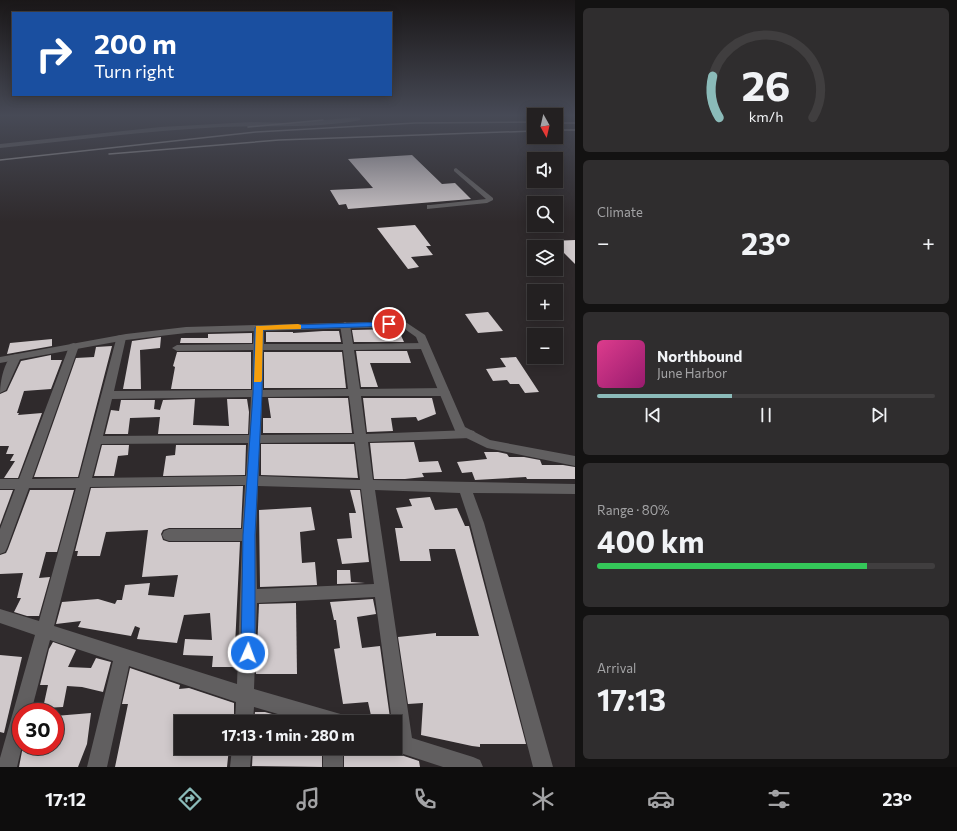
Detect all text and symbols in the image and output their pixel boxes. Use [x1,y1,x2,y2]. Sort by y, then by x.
text: 200 m [94,26,177,60]
icon: right [28,28,80,80]
text: 26 [741,59,791,110]
text: Turn right [94,60,174,82]
text: km/h [749,106,783,124]
north arrow [527,108,563,144]
map controls [527,108,563,364]
button: sound [527,152,563,188]
button: search [527,196,563,232]
text: Climate [597,204,643,220]
text: 23° [741,224,791,261]
text: − [597,229,610,256]
text: + [922,229,935,256]
button: layers [527,240,563,276]
button: + [527,284,563,320]
pin [372,307,406,341]
icon: arrive [378,313,400,335]
button: − [527,328,563,364]
text: Northbound [657,347,742,365]
text: June Harbor [657,365,727,381]
icon: previous [642,404,664,426]
icon: pause [755,404,777,426]
icon: next [868,404,890,426]
text: Range · 80% [597,502,670,518]
text: 400 km [597,522,704,559]
position arrow [227,632,269,674]
text: Arrival [597,660,636,676]
text: 17:13 [597,680,666,717]
speed limit sign: 30 [12,703,64,755]
text: 17:13 · 1 min · 280 m [221,726,355,744]
icon: directions [176,785,204,813]
icon: music [294,785,322,813]
icon: phone [411,785,439,813]
icon: climate [529,785,557,813]
icon: car [647,785,675,813]
icon: filters [765,785,793,813]
text: 17:12 [45,788,86,810]
text: 23° [882,788,912,810]

